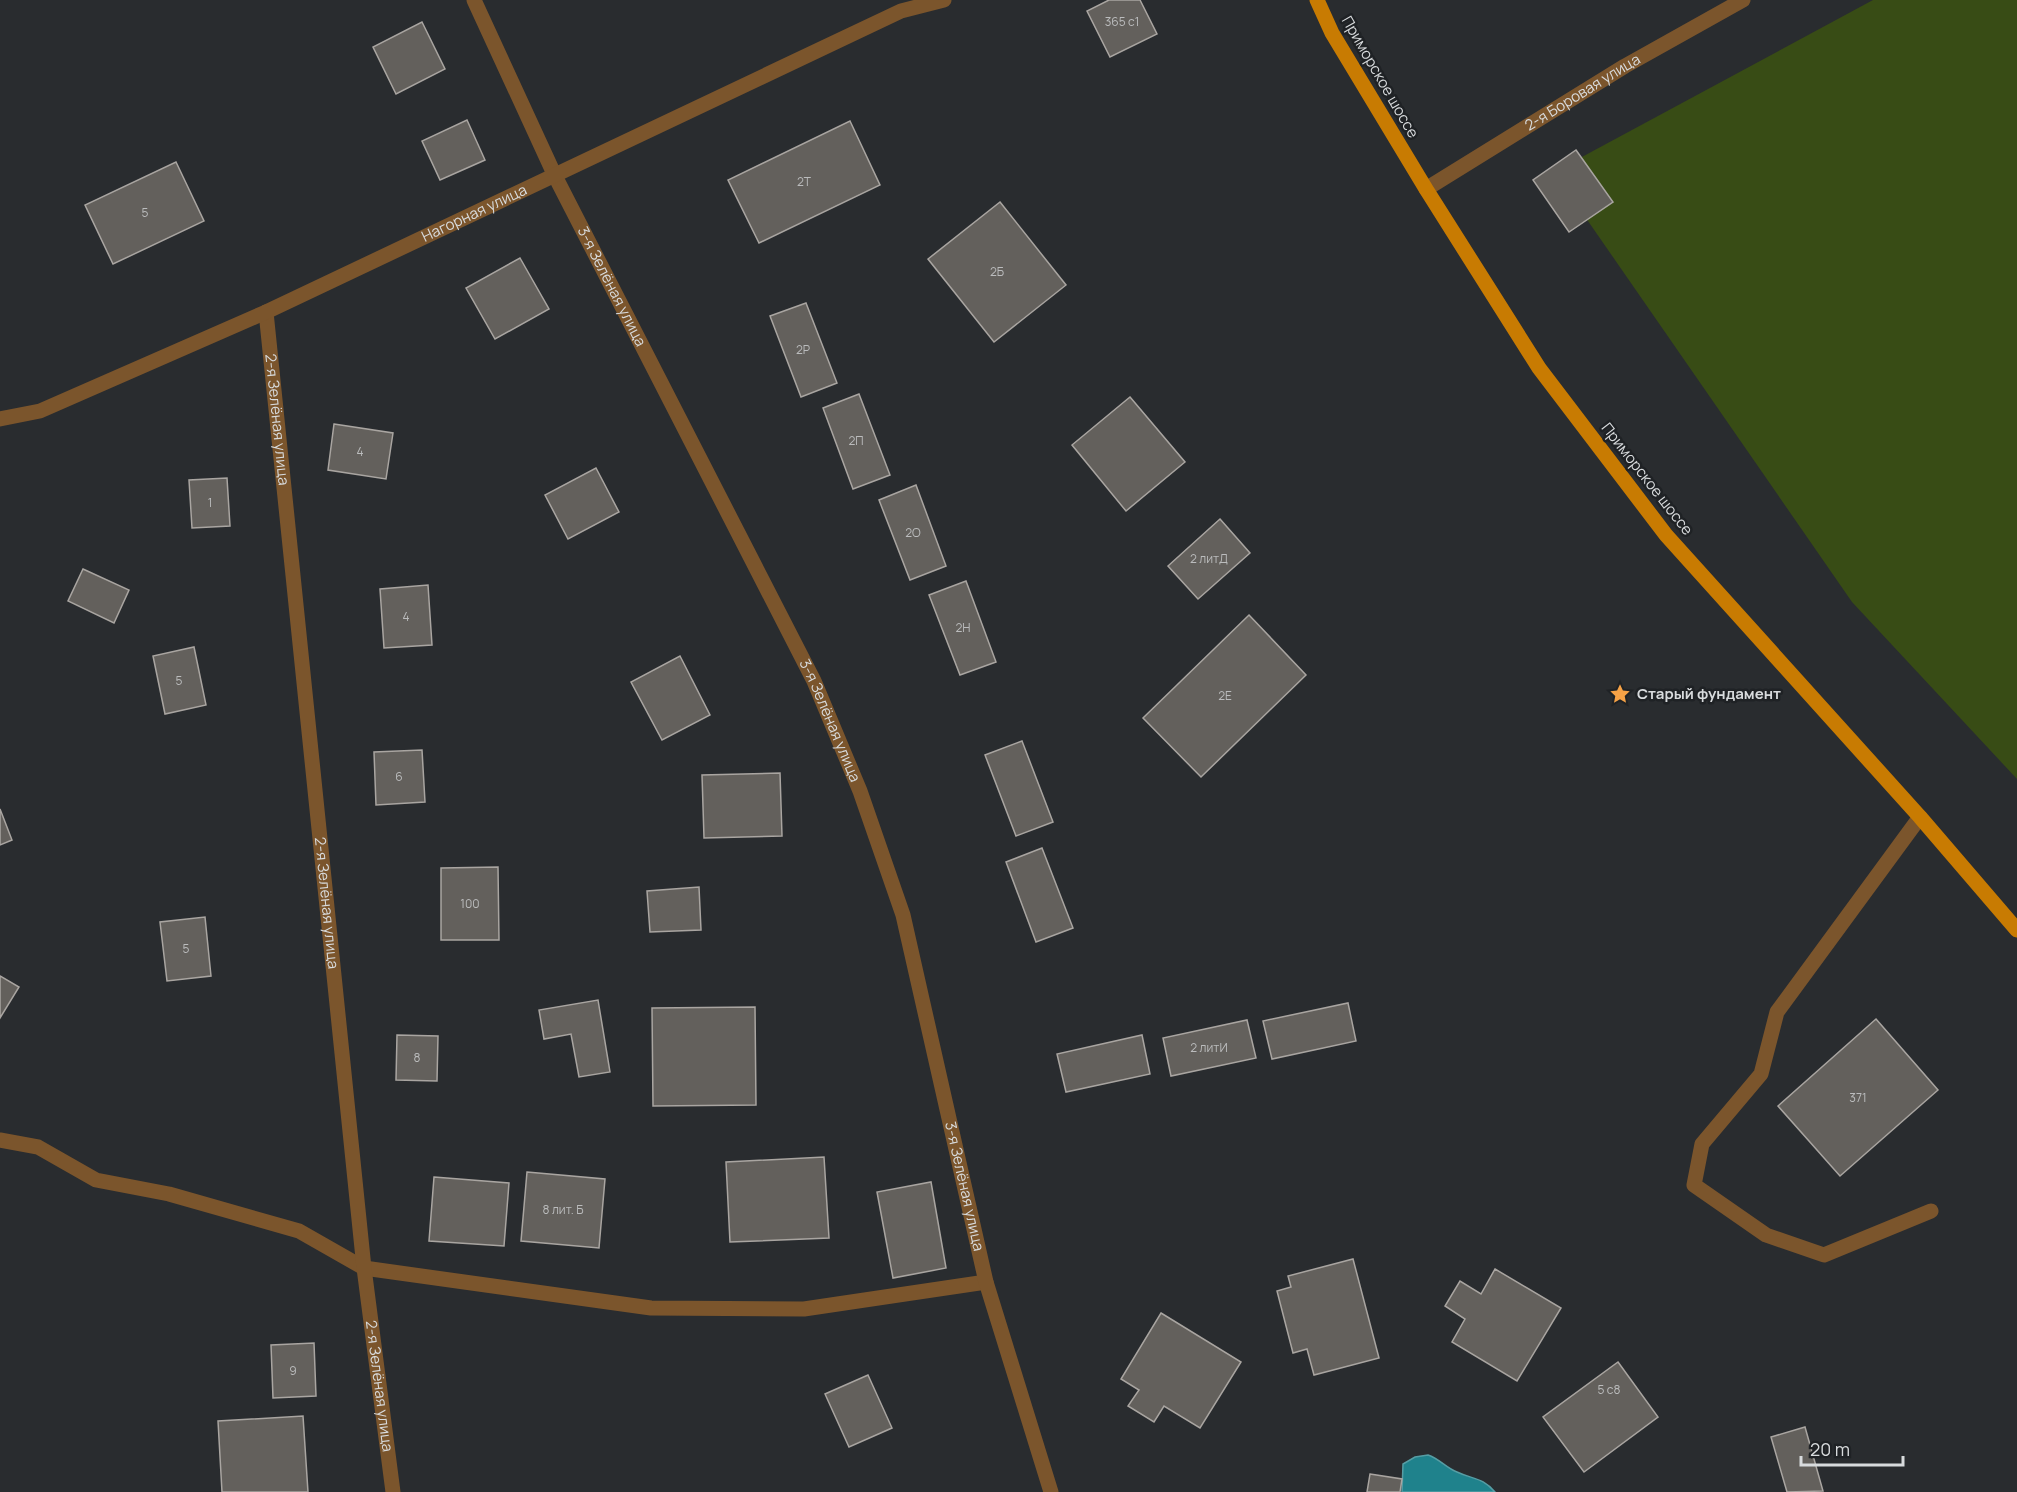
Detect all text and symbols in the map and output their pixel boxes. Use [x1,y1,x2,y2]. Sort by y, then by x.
street label: Приморское шоссе [1337,12,1424,142]
house number: 365 с1 [1105,13,1139,30]
street label: 2-я Боровая улица [1521,49,1644,135]
house number: 2Т [797,173,812,190]
street label: Нагорная улица [418,179,530,247]
house number: 5 [142,204,149,221]
street label: 3-я Зелёная улица [573,223,652,350]
house number: 2Б [990,263,1004,280]
house number: 2Р [796,341,810,358]
street label: 2-я Зелёная улица [260,353,295,486]
street label: Приморское шоссе [1597,418,1698,540]
house number: 2П [848,432,864,449]
house number: 4 [356,443,364,460]
house number: 1 [208,494,212,511]
house number: 2О [905,524,921,541]
house number: 2 литД [1190,550,1228,567]
house number: 4 [402,608,410,625]
house number: 2Н [955,619,971,636]
street label: 3-я Зелёная улица [794,655,866,785]
house number: 5 [176,672,183,689]
place icon: Старый фундамент [1608,682,1632,706]
place label: Старый фундамент [1637,683,1781,704]
house number: 2Е [1218,687,1232,704]
house number: 6 [395,768,403,785]
street label: 2-я Зелёная улица [310,836,344,970]
house number: 100 [460,895,480,912]
house number: 5 [183,940,190,957]
house number: 2 литИ [1190,1039,1228,1056]
house number: 8 [414,1049,421,1066]
house number: 371 [1849,1089,1867,1106]
street label: 3-я Зелёная улица [940,1120,990,1253]
house number: 8 лит. Б [543,1201,583,1218]
street label: 2-я Зелёная улица [361,1319,399,1453]
house number: 9 [289,1362,297,1379]
house number: 5 с8 [1598,1381,1620,1398]
scale bar [1801,1429,1903,1467]
text: 20 m [1810,1437,1850,1461]

